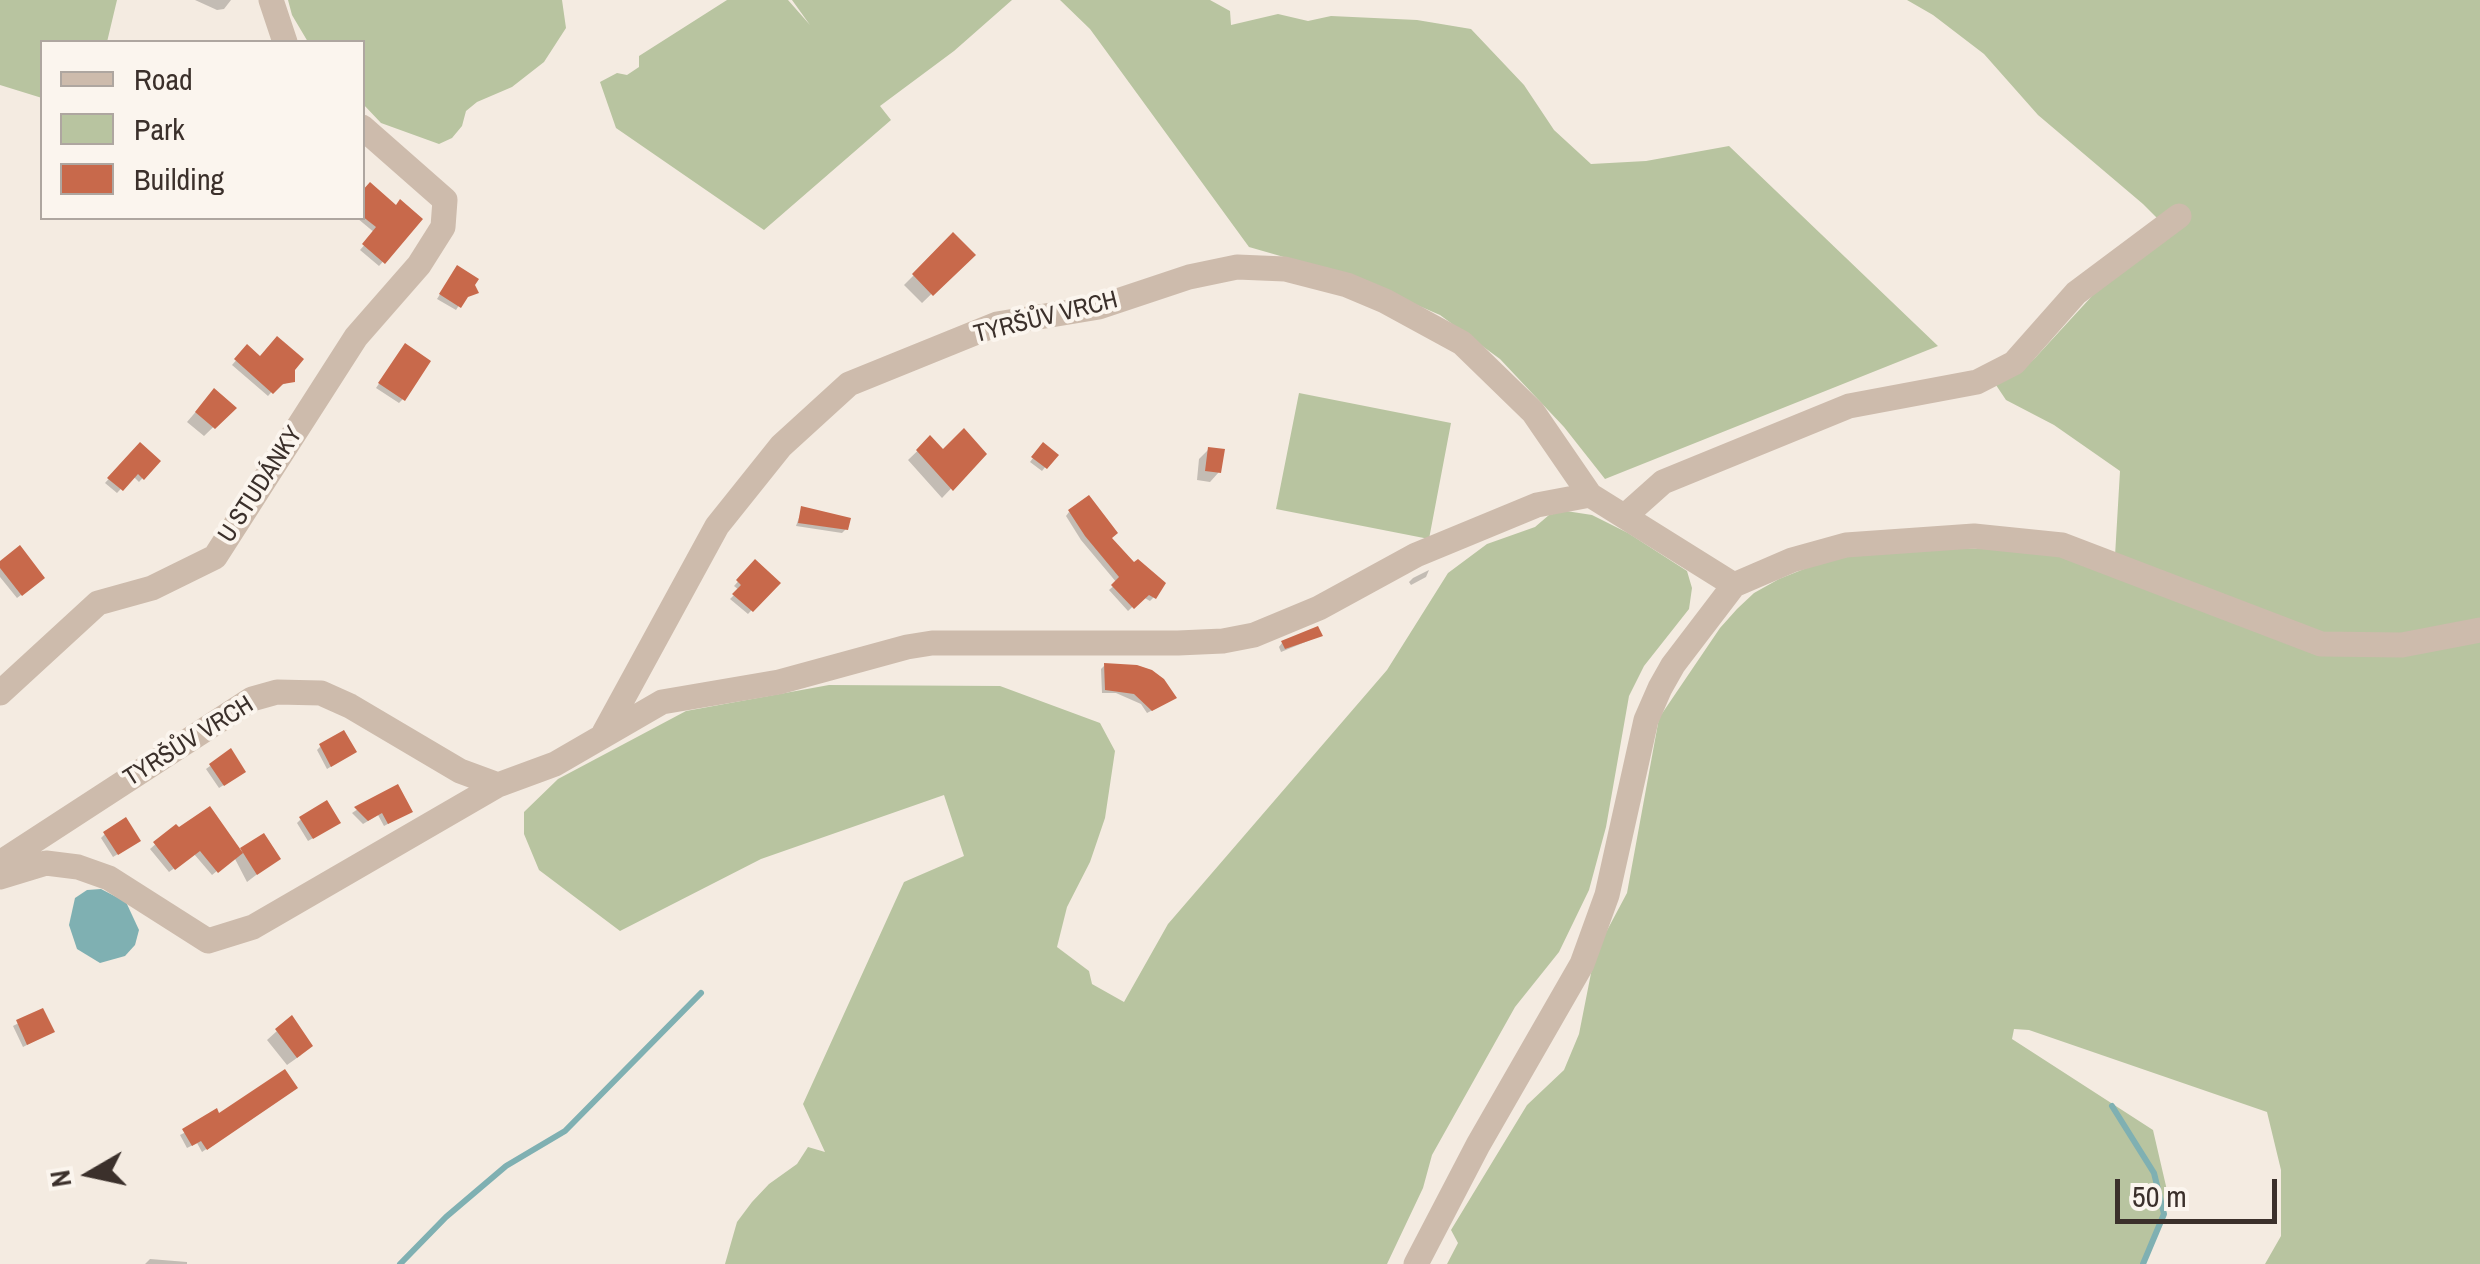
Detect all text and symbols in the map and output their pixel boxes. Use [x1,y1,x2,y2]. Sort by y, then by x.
legend [40,40,365,220]
text: Road [134,59,193,99]
text: Park [134,109,185,149]
text: Building [134,159,224,199]
street label: TYRŠŮV VRCH [971,286,1121,350]
street label: U STUDÁNKY [212,421,310,549]
street label: TYRŠŮV VRCH [119,690,259,794]
north arrow [40,1124,140,1224]
scale bar [2120,1159,2282,1221]
text: N [40,1168,80,1190]
text: 50 m [2132,1176,2187,1216]

